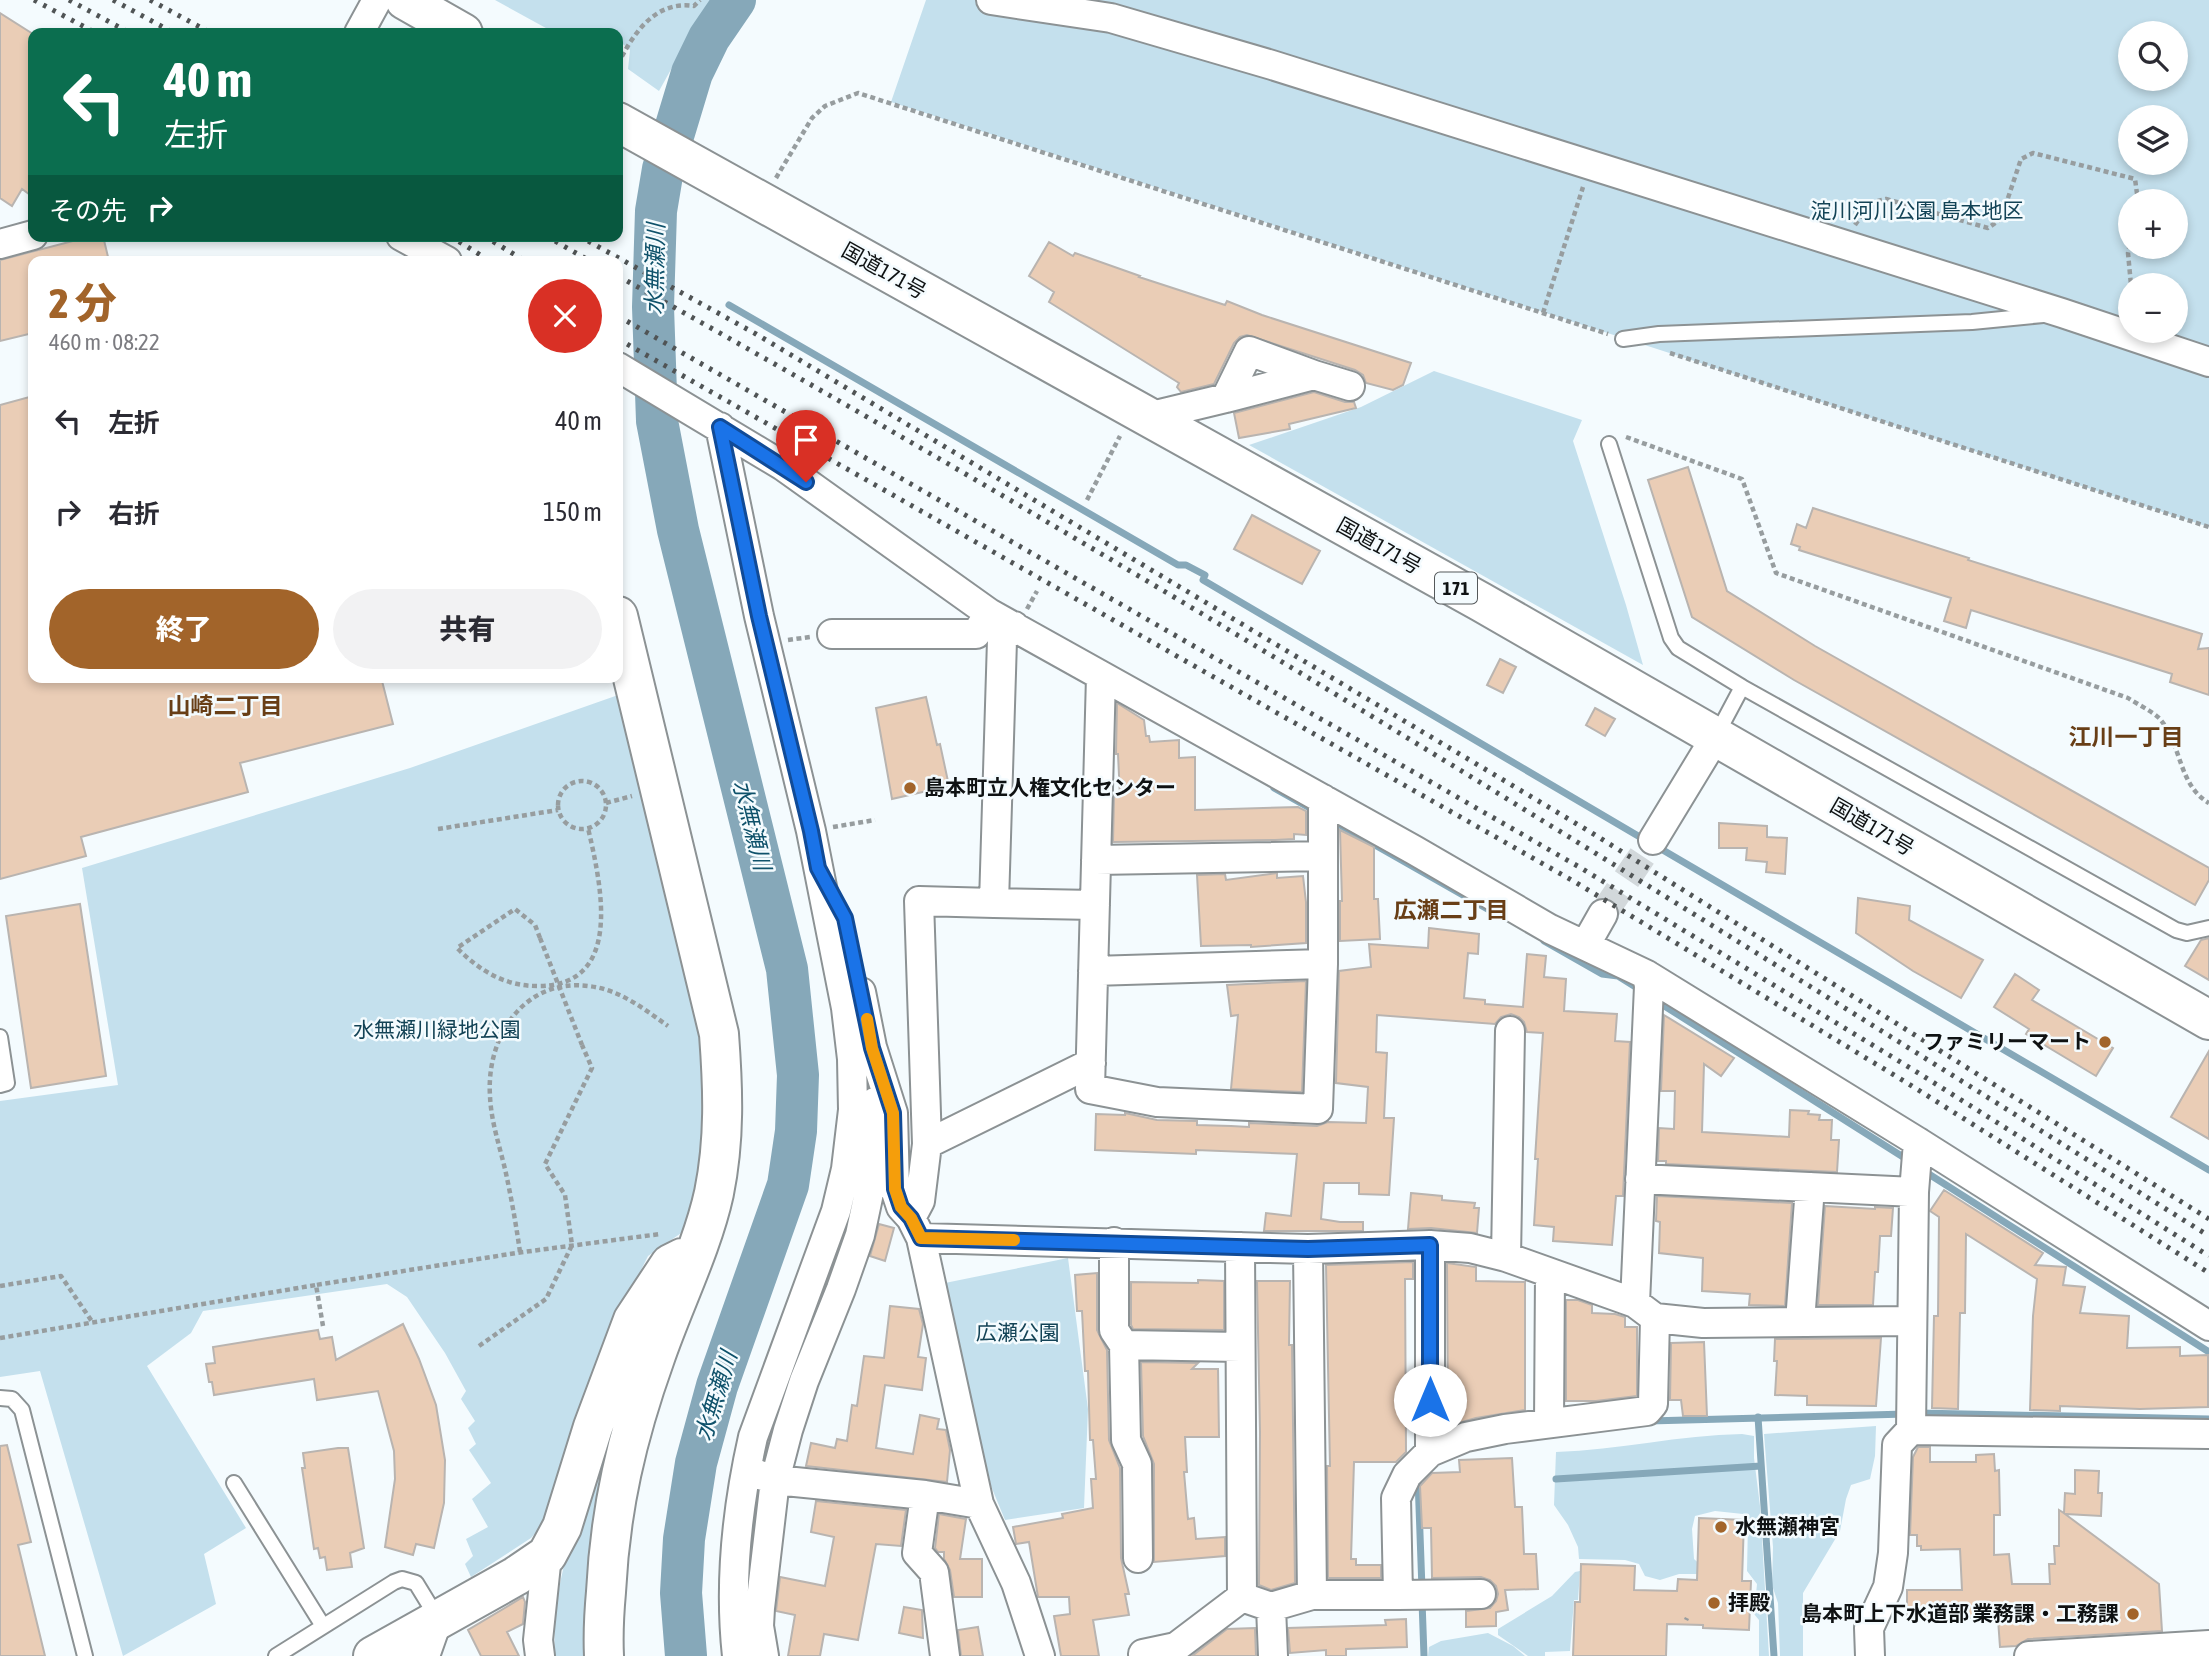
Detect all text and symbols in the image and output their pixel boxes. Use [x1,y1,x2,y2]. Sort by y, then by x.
map controls [2118,21,2188,343]
button: search [2118,21,2188,91]
text: 40 m [164,51,252,107]
icon: left [49,56,140,147]
button: layers [2118,105,2188,175]
text: 左折 [164,116,228,153]
icon: right [141,189,179,227]
button: + [2118,189,2188,259]
text: その先 [49,196,127,226]
park label: 淀川河川公園 島本地区 [1811,198,2023,222]
water label: 水無瀬川 [641,220,669,315]
street label: 国道171号 [838,237,931,303]
button: − [2118,273,2188,343]
text: 2 分 [49,279,117,327]
button: close [528,279,602,353]
text: 460 m · 08:22 [49,329,160,355]
icon: left [49,402,87,440]
text: 40 m [555,406,602,436]
text: 左折 [108,408,160,438]
pin [776,410,836,482]
icon: arrive [787,421,825,459]
icon: right [49,493,87,531]
text: 150 m [543,497,602,527]
text: 右折 [108,499,160,529]
street label: 国道171号 [1333,512,1426,578]
road number: 171 [1435,572,1477,604]
button: 終了 [49,589,319,669]
button: 共有 [333,589,602,669]
district label: 山崎二丁目 [168,693,283,719]
district label: 江川一丁目 [2069,724,2184,750]
place label: 島本町立人権文化センター [924,775,1176,799]
water label: 水無瀬川 [728,777,776,876]
marker: 島本町立人権文化センター [902,780,918,796]
street label: 国道171号 [1826,793,1919,860]
district label: 広瀬二丁目 [1394,897,1509,923]
park label: 水無瀬川緑地公園 [353,1017,521,1041]
place label: ファミリーマート [1923,1029,2091,1053]
marker: ファミリーマート [2097,1034,2113,1050]
park label: 広瀬公園 [976,1320,1060,1344]
water label: 水無瀬川 [690,1345,743,1444]
position arrow [1393,1363,1467,1437]
place label: 水無瀬神宮 [1735,1514,1840,1538]
marker: 水無瀬神宮 [1713,1519,1729,1535]
place label: 拝殿 [1728,1590,1770,1614]
marker: 拝殿 [1706,1595,1722,1611]
place label: 島本町上下水道部 業務課・工務課 [1801,1601,2119,1625]
marker: 島本町上下水道部 業務課・工務課 [2125,1606,2141,1622]

